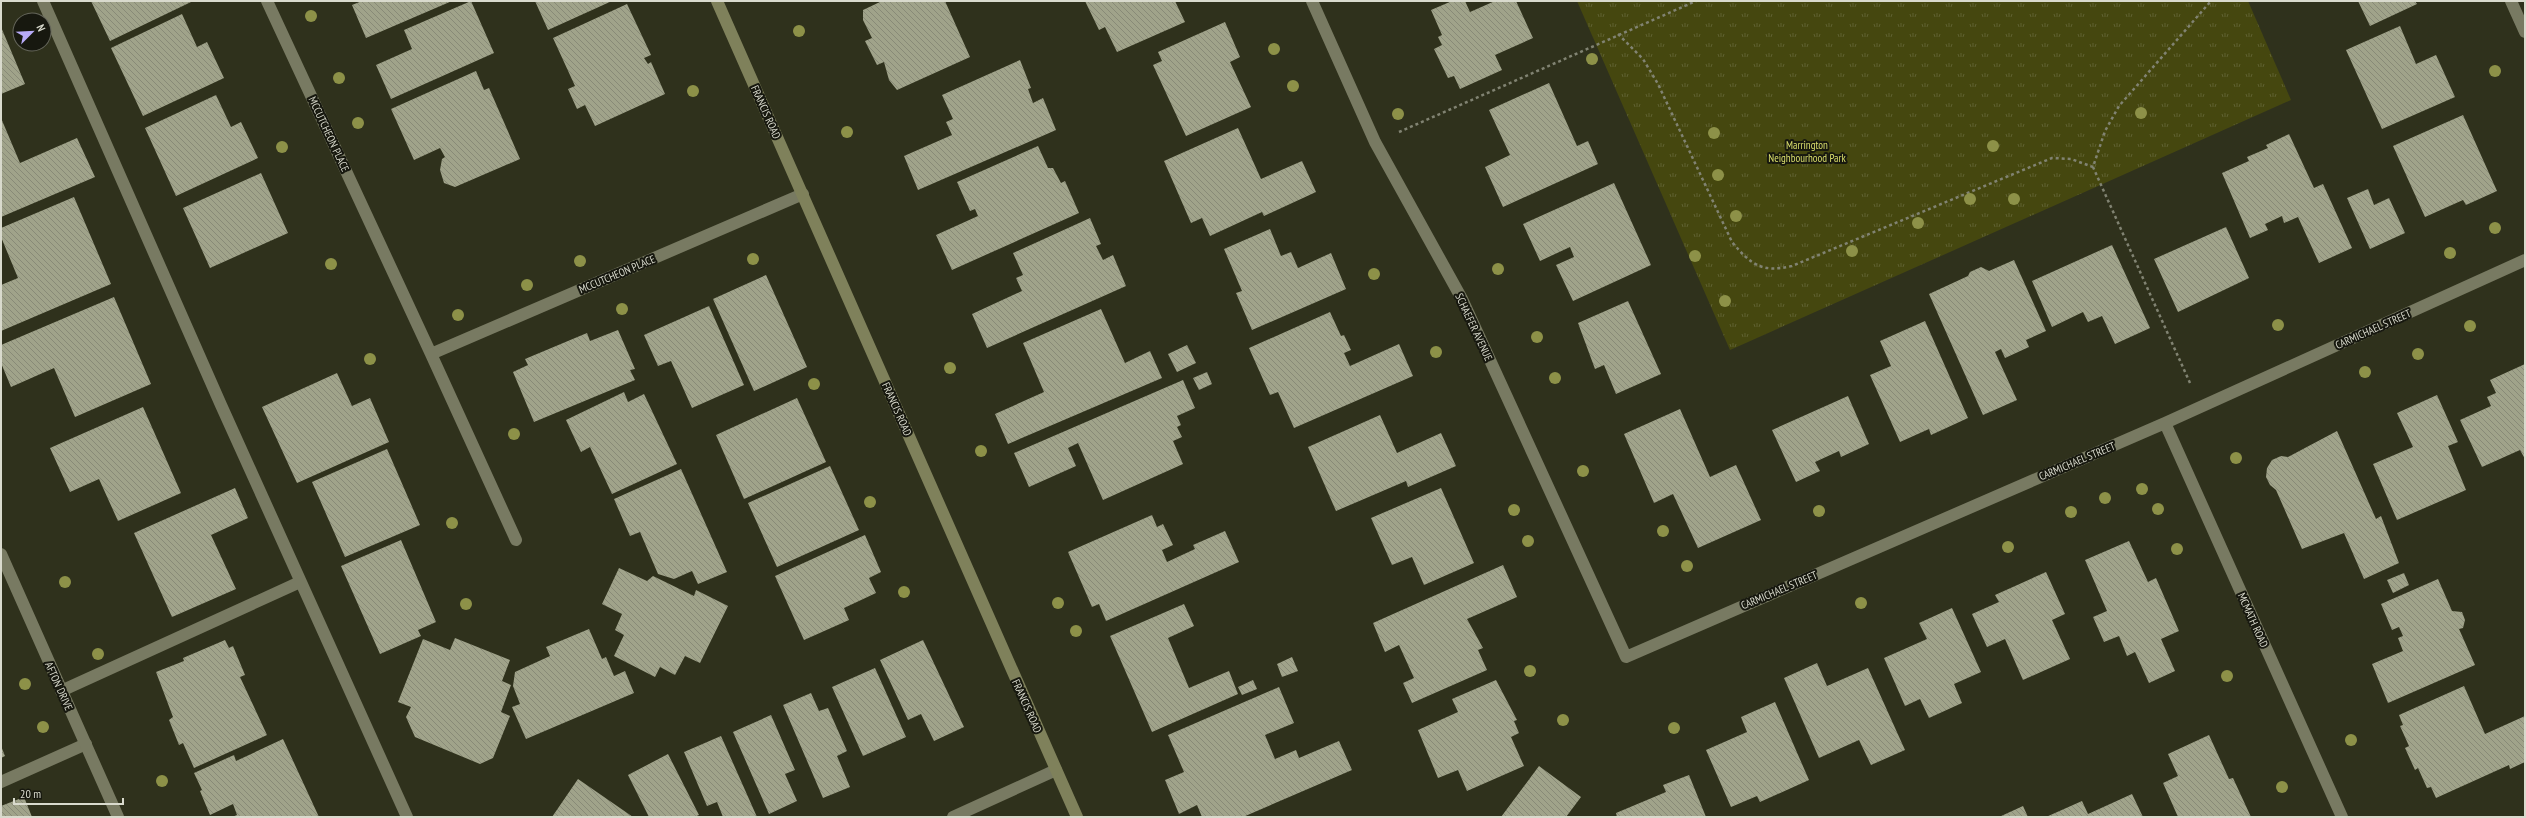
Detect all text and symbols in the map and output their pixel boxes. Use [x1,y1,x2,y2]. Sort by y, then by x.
north arrow [12,12,52,52]
text: N [34,22,49,34]
street label: FRANCIS ROAD [748,83,784,141]
street label: MCCUTCHEON PLACE [305,94,353,174]
park label: Marrington Neighbourhood Park [1768,138,1846,165]
street label: MCCUTCHEON PLACE [577,252,657,296]
street label: SCHAEFER AVENUE [1452,291,1496,363]
street label: CARMICHAEL STREET [2333,306,2413,352]
street label: FRANCIS ROAD [879,380,915,438]
street label: CARMICHAEL STREET [2037,439,2117,483]
street label: CARMICHAEL STREET [1739,568,1819,612]
street label: MCMATH ROAD [2235,590,2271,650]
street label: AFTON DRIVE [42,659,76,713]
street label: FRANCIS ROAD [1009,677,1045,735]
scale bar [14,780,123,806]
text: 20 m [20,786,41,801]

